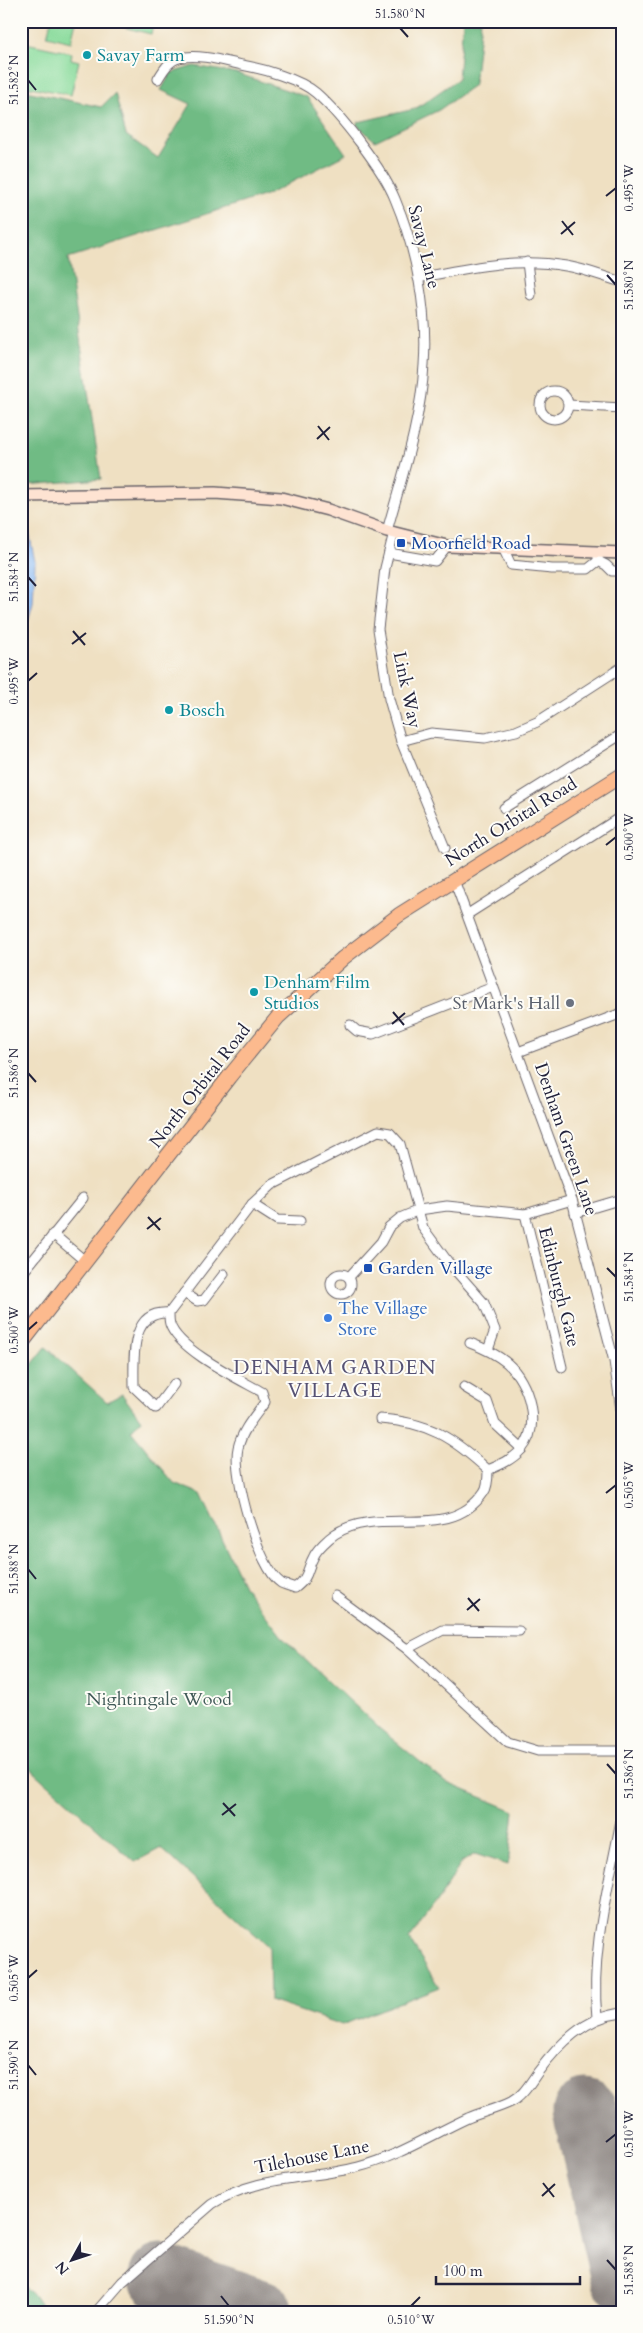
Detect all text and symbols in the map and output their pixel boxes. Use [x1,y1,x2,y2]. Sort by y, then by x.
text: 51.580°N [375,6,426,22]
place label: Savay Farm [97,43,186,68]
marker: Savay Farm [81,49,93,61]
text: 51.582°N [6,54,22,105]
text: 0.495°W [621,164,637,212]
street label: Savay Lane [402,203,446,291]
text: 51.580°N [621,259,637,310]
place label: Moorfield Road [411,531,531,556]
marker: Moorfield Road [395,537,407,549]
text: 51.584°N [6,551,22,602]
street label: Link Way [387,649,427,731]
text: 0.495°W [6,657,22,705]
place label: Bosch [179,698,225,723]
marker: Bosch [163,704,175,716]
street label: North Orbital Road [440,771,582,873]
text: 0.500°W [621,813,637,861]
place label: Denham Film Studios [264,970,371,1016]
marker: Denham Film Studios [248,986,260,998]
place label: St Mark's Hall [453,991,560,1016]
marker: St Mark's Hall [564,997,576,1009]
street label: North Orbital Road [144,1018,257,1153]
text: 51.586°N [6,1047,22,1098]
street label: Denham Green Lane [528,1059,604,1219]
street label: Edinburgh Gate [532,1224,586,1350]
text: 51.584°N [621,1251,637,1302]
place label: Garden Village [378,1256,493,1281]
marker: Garden Village [362,1262,374,1274]
place label: The Village Store [338,1296,428,1342]
text: 0.500°W [6,1306,22,1354]
marker: The Village Store [322,1312,334,1324]
district label: DENHAM GARDEN VILLAGE [233,1354,437,1404]
text: 0.505°W [621,1461,637,1509]
text: 51.588°N [6,1543,22,1594]
park label: Nightingale Wood [86,1687,232,1712]
text: 51.586°N [621,1748,637,1799]
text: 0.505°W [6,1954,22,2002]
text: 51.590°N [6,2039,22,2090]
text: 0.510°W [621,2110,637,2158]
street label: Tilehouse Lane [252,2134,372,2180]
north arrow [48,2236,98,2286]
text: 51.588°N [621,2244,637,2295]
scale bar [436,2253,579,2285]
text: N [51,2257,74,2279]
text: 100 m [443,2261,483,2281]
text: 51.590°N [204,2312,255,2328]
text: 0.510°W [387,2312,435,2328]

